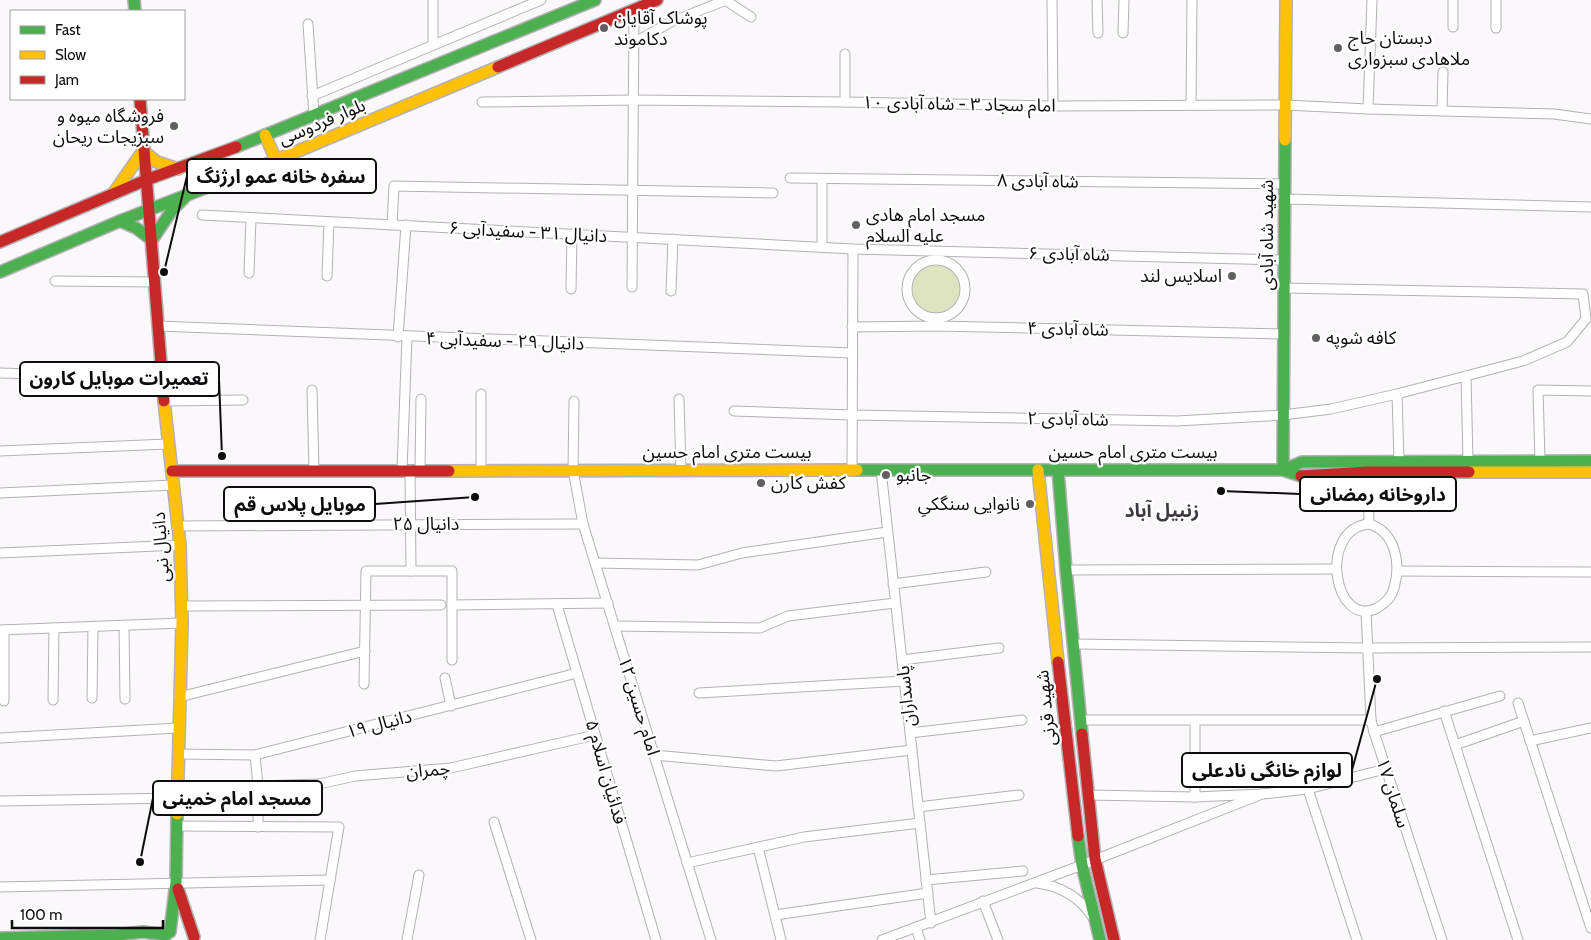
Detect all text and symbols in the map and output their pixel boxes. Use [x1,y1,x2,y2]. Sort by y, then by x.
place label: پوشاک آقایان دکاموند [614,7,708,50]
legend [10,10,185,100]
text: Fast [55,21,80,39]
marker: پوشاک آقایان دکاموند [598,22,610,34]
place label: دبستان حاج ملاهادی سبزواری [1348,27,1470,70]
marker: دبستان حاج ملاهادی سبزواری [1332,42,1344,54]
text: Slow [55,46,86,64]
text: Jam [54,71,79,89]
street label: امام سجاد ۳ - شاه آبادی ۱۰ [862,91,1056,120]
street label: بلوار فردوسی [275,94,369,150]
place label: فروشگاه میوه و سبزیجات ریحان [53,105,164,148]
marker: فروشگاه میوه و سبزیجات ریحان [168,120,180,132]
callout: سفره خانه عمو ارژنگ [187,159,376,193]
text: سفره خانه عمو ارژنگ [197,165,365,188]
street label: شاه آبادی ۸ [997,169,1079,193]
street label: شهید شاه آبادی [1256,180,1278,290]
place label: مسجد امام هادی علیه السلام [866,204,985,250]
street label: دانیال ۳۱ - سفیدآبی ۶ [448,217,608,247]
marker: مسجد امام هادی علیه السلام [850,219,862,231]
street label: شاه آبادی ۶ [1028,242,1110,266]
place label: اسلایس لند [1140,265,1222,287]
marker: اسلایس لند [1226,270,1238,282]
street label: شاه آبادی ۴ [1027,317,1109,341]
street label: دانیال ۲۹ - سفیدآبی ۴ [425,327,585,355]
place label: کافه شوپه [1326,327,1397,349]
marker: کافه شوپه [1310,332,1322,344]
callout: تعمیرات موبایل کارون [20,362,219,396]
text: تعمیرات موبایل کارون [29,367,209,390]
street label: شاه آبادی ۲ [1027,407,1109,431]
street label: بیست متری امام حسین [642,441,812,466]
street label: بیست متری امام حسین [1048,441,1218,466]
place label: جانبو [896,464,931,486]
marker: جانبو [880,469,892,481]
place label: کفش کارن [771,472,846,494]
marker: کفش کارن [755,477,767,489]
callout: داروخانه رمضانی [1300,477,1456,511]
text: داروخانه رمضانی [1310,483,1446,506]
callout: موبایل پلاس قم [224,487,375,521]
text: موبایل پلاس قم [234,493,366,519]
place label: نانوایی سنگکیِ [918,493,1020,518]
marker: نانوایی سنگکیِ [1024,498,1036,510]
district label: زنبیل آباد [1125,499,1199,522]
street label: دانیال نبی [148,511,174,583]
street label: دانیال ۲۵ [393,513,459,535]
street label: امام حسین ۱۲ [611,654,664,759]
street label: پاسداران [892,664,920,728]
street label: شهید قرنی [1031,669,1061,747]
street label: دانیال ۱۹ [344,705,414,743]
street label: فدائیان اسلام ۵ [578,717,631,827]
callout: لوازم خانگی نادعلی [1182,753,1352,787]
street label: سلمان ۱۷ [1371,755,1415,831]
street label: چمران [405,757,451,783]
text: لوازم خانگی نادعلی [1192,759,1342,785]
callout: مسجد امام خمینی [153,781,322,815]
text: مسجد امام خمینی [162,787,312,813]
scale bar [12,898,164,930]
text: 100 m [20,906,62,924]

